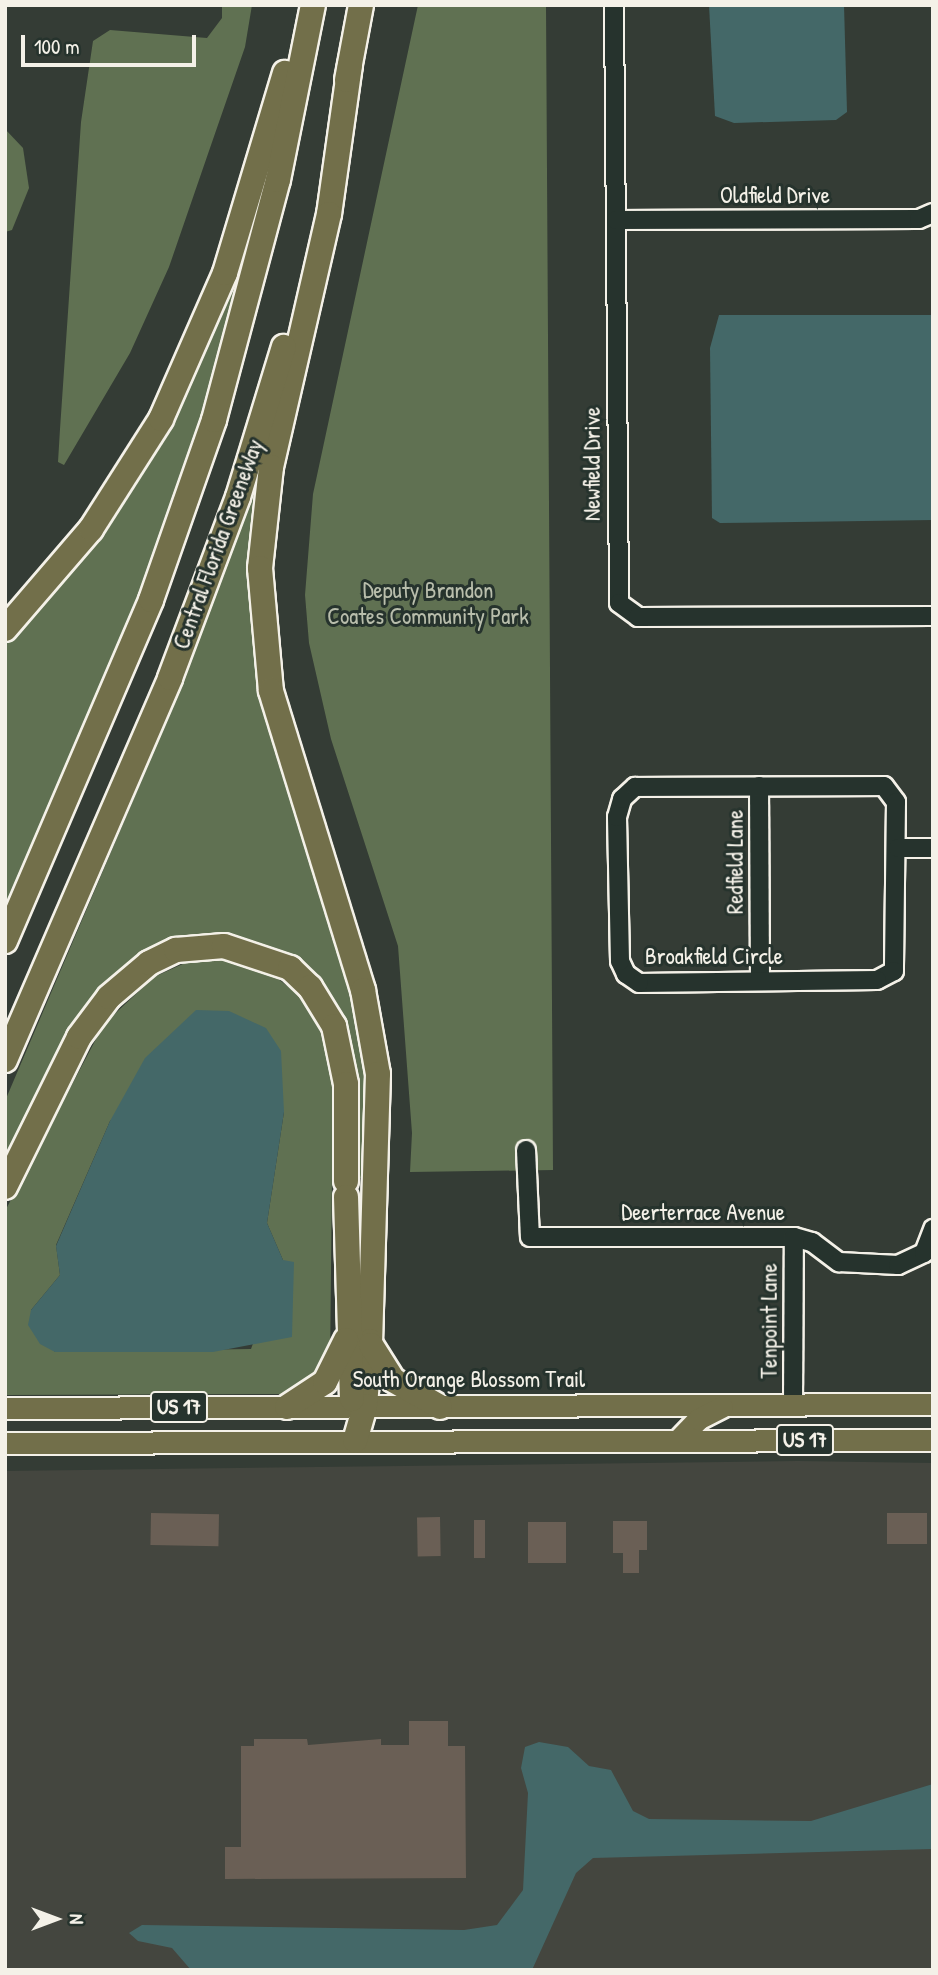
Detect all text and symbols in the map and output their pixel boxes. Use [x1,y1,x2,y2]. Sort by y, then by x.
scale bar [24,21,200,65]
text: 100 m [34,32,80,61]
street label: Oldfield Drive [720,181,830,209]
street label: Newfield Drive [578,407,606,521]
street label: Central Florida GreeneWay [167,435,269,653]
park label: Deputy Brandon Coates Community Park [327,576,529,630]
street label: Redfield Lane [721,810,749,914]
street label: Broakfield Circle [645,942,783,970]
street label: Deerterrace Avenue [621,1198,785,1226]
street label: Tenpoint Lane [755,1263,783,1379]
street label: South Orange Blossom Trail [353,1365,585,1393]
road number: US 17 [149,1390,209,1424]
road number: US 17 [775,1422,835,1458]
north arrow [21,1884,91,1954]
text: N [64,1914,90,1924]

